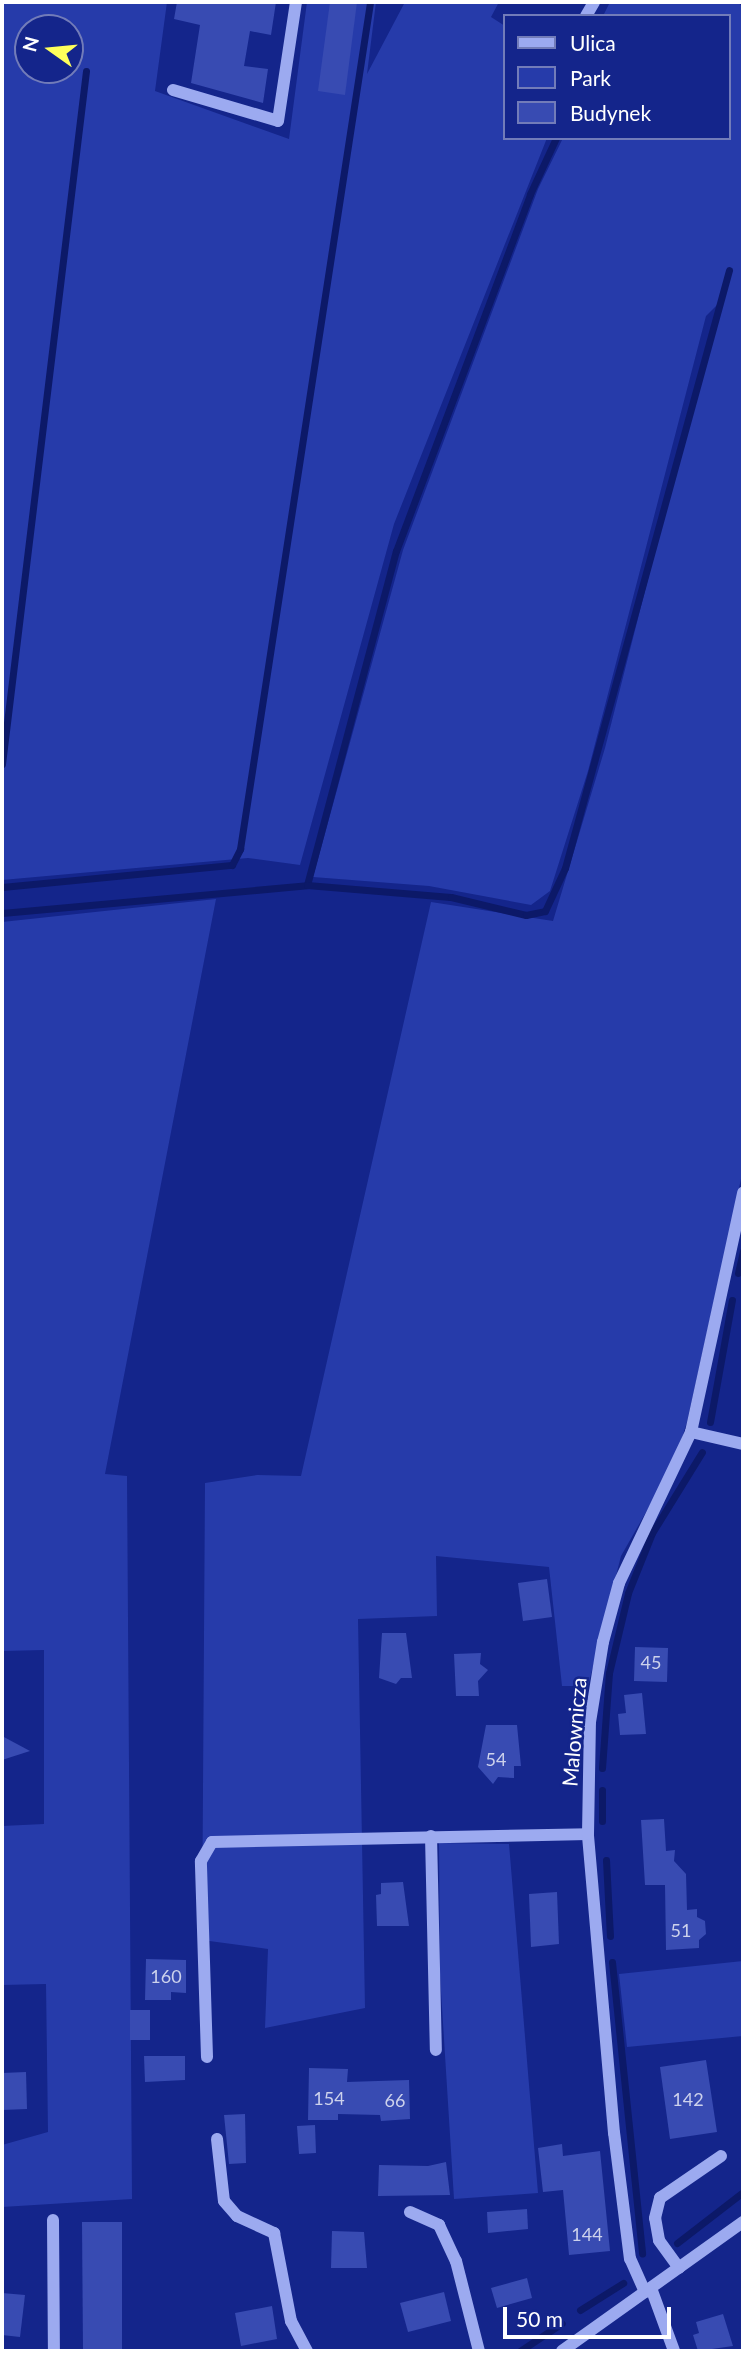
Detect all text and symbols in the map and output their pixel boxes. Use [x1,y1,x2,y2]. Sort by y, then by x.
north arrow [14,14,84,84]
legend [504,14,731,140]
text: Ulica [570,30,616,55]
text: N [17,34,43,54]
text: Park [570,65,611,90]
text: Budynek [570,100,651,125]
house number: 45 [641,1651,661,1673]
street label: Malownicza [557,1676,591,1788]
house number: 54 [486,1748,506,1770]
house number: 51 [671,1919,691,1941]
house number: 160 [150,1965,182,1987]
house number: 154 [313,2087,345,2109]
house number: 142 [672,2088,704,2110]
house number: 66 [385,2089,405,2111]
house number: 144 [571,2223,603,2245]
scale bar [507,2294,675,2338]
text: 50 m [516,2306,563,2331]

